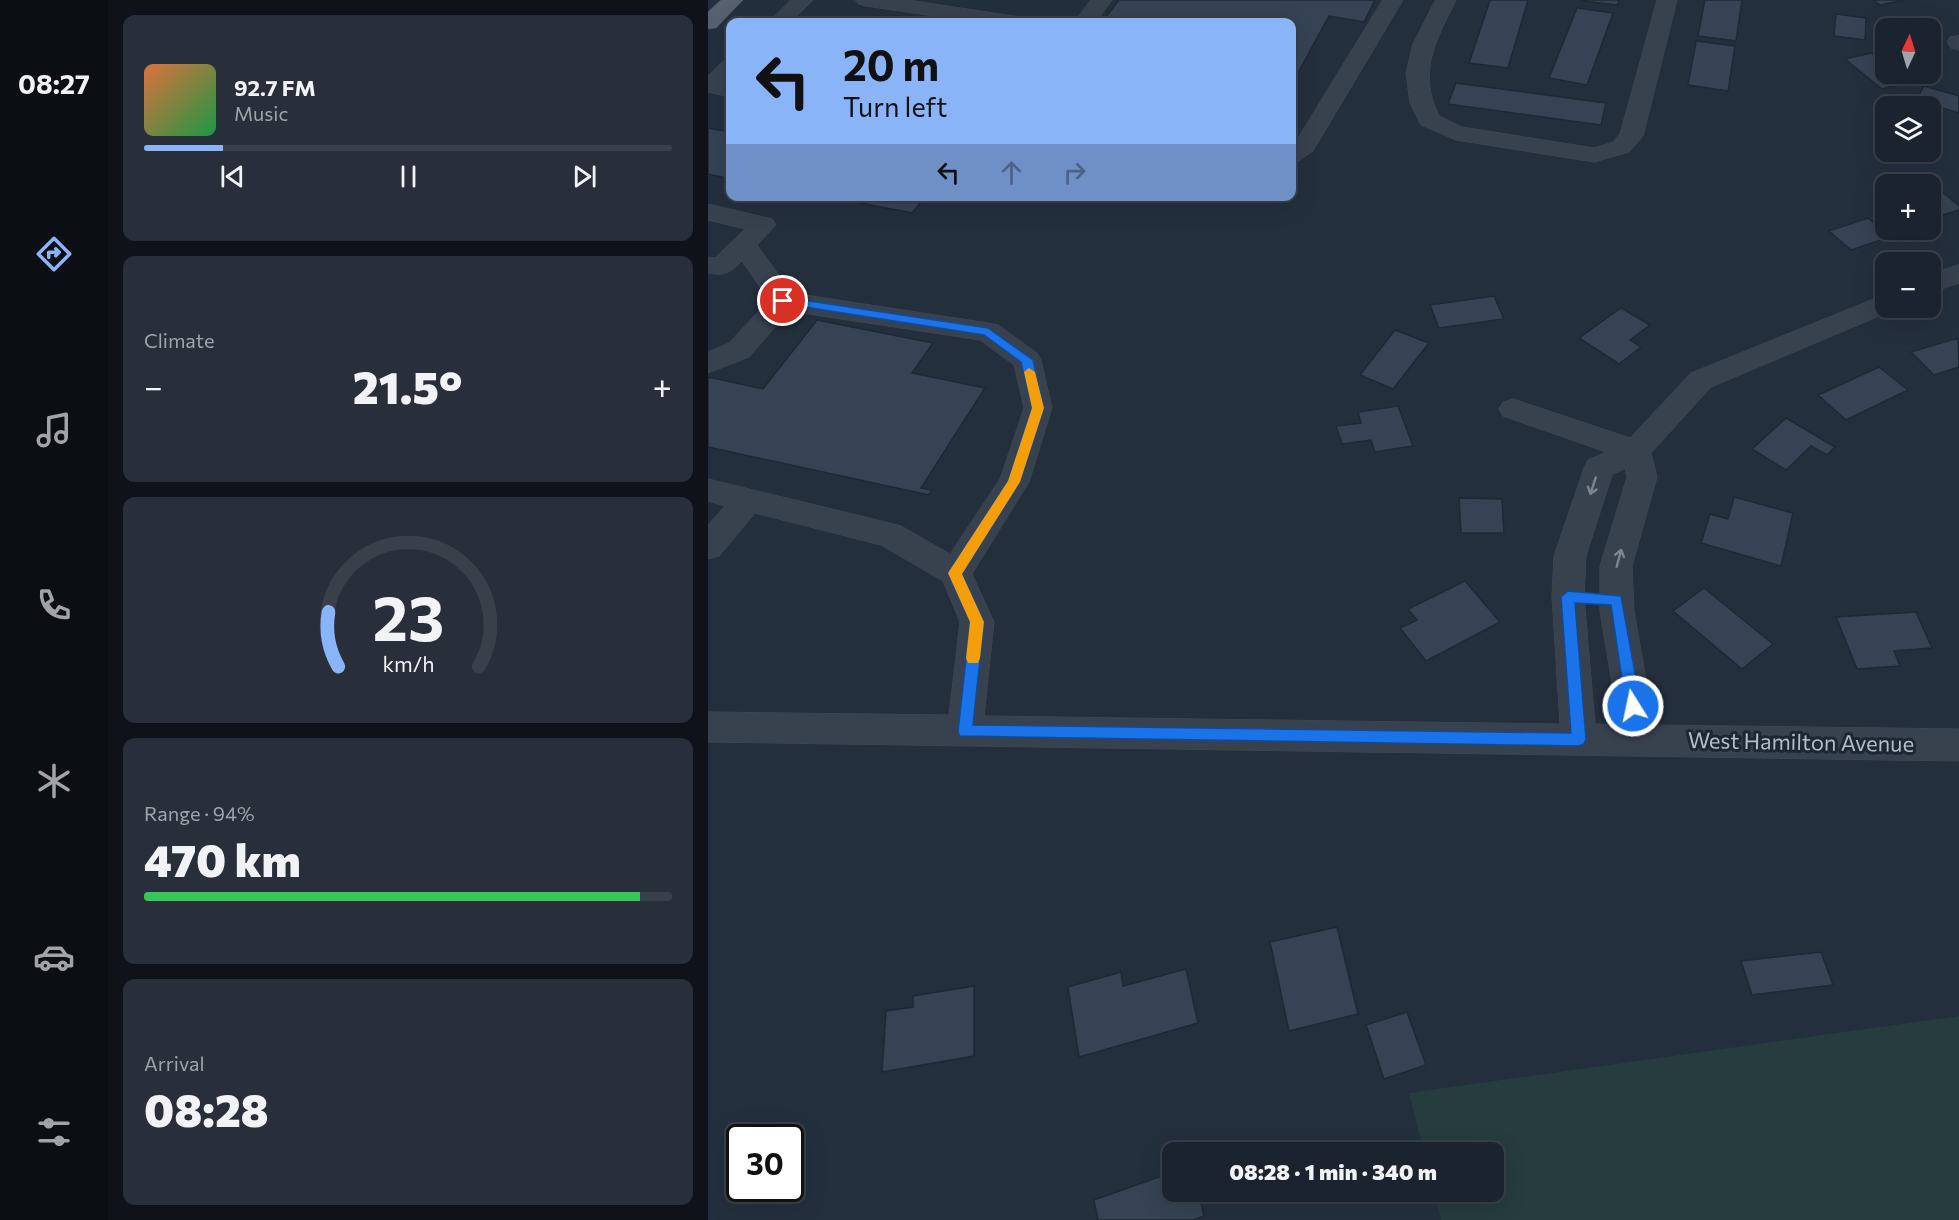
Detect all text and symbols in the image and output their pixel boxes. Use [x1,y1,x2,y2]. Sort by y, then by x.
north arrow [1875,18,1941,84]
map controls [1875,18,1941,318]
text: 20 m [843,38,939,90]
icon: left [744,42,822,120]
text: 08:27 [18,67,90,100]
text: 92.7 FM [234,74,316,101]
text: Turn left [843,90,947,123]
button: layers [1875,96,1941,162]
text: Music [234,101,288,125]
icon: left [932,156,965,189]
icon: ahead [995,156,1028,189]
icon: right [1058,156,1091,189]
icon: previous [216,160,249,193]
icon: pause [392,160,425,193]
icon: next [568,160,601,193]
button: + [1875,174,1941,240]
icon: directions [33,233,75,275]
button: − [1875,252,1941,318]
pin [757,275,808,326]
icon: arrive [766,284,799,317]
text: Climate [144,328,214,352]
text: 21.5° [353,358,463,413]
text: − [144,365,163,406]
text: + [653,365,672,406]
icon: music [33,409,75,451]
one-way arrow [1587,476,1598,495]
one-way arrow [1614,549,1625,568]
text: 23 [372,578,444,654]
icon: phone [33,584,75,626]
text: km/h [382,650,434,676]
position arrow [1601,674,1665,738]
street label: West Hamilton Avenue [1688,726,1914,757]
icon: climate [33,760,75,802]
text: Range · 94% [144,801,255,825]
text: 470 km [144,831,301,886]
icon: car [33,936,75,978]
text: Arrival [144,1051,205,1075]
text: 08:28 [144,1081,269,1136]
icon: filters [33,1111,75,1153]
speed limit sign: 30 [726,1124,804,1202]
text: 08:28 · 1 min · 340 m [1229,1158,1437,1185]

